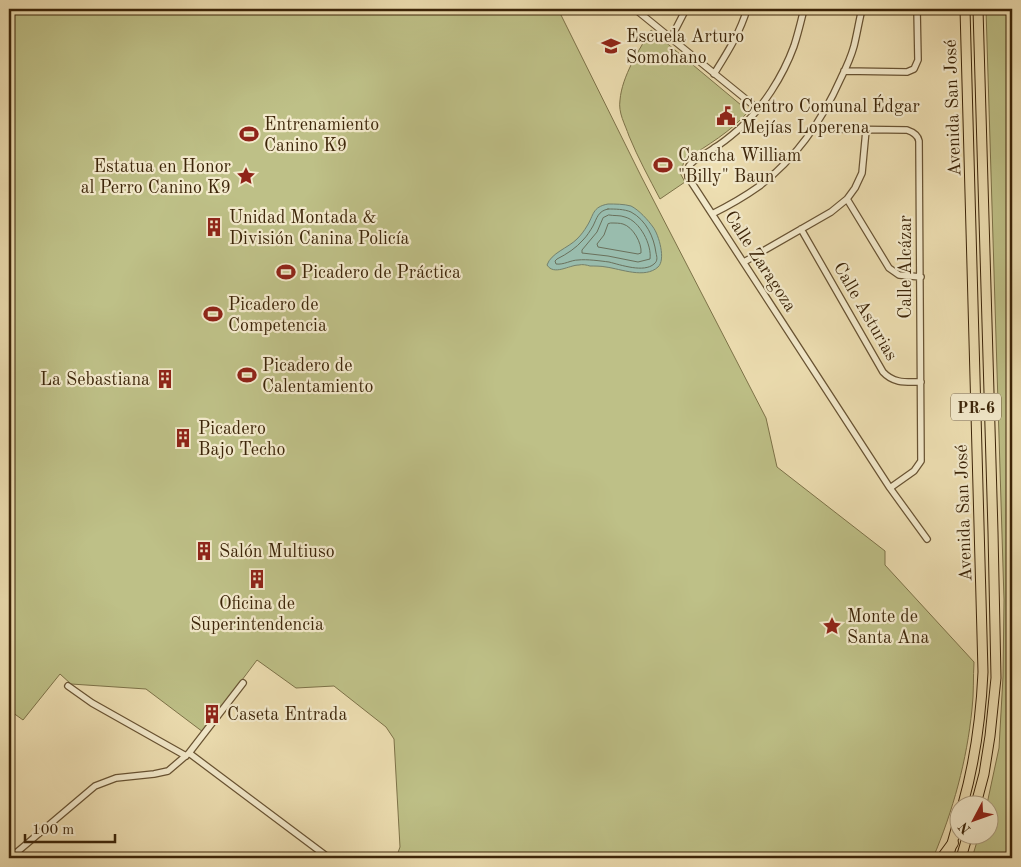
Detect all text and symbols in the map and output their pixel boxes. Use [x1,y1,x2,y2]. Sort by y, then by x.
place label: Escuela Arturo Somohano [626,28,744,67]
school or university icon: Escuela Arturo Somohano [600,35,622,57]
street label: Avenida San José [942,39,964,177]
place label: Centro Comunal Édgar Mejías Loperena [741,94,921,137]
public building icon: Centro Comunal Édgar Mejías Loperena [715,105,737,127]
place label: Entrenamiento Canino K9 [264,116,379,155]
sports icon: Entrenamiento Canino K9 [238,123,260,145]
place label: Cancha William "Billy" Baun [678,147,801,186]
sports icon: Cancha William "Billy" Baun [652,154,674,176]
place label: Estatua en Honor al Perro Canino K9 [81,158,232,197]
place icon: Estatua en Honor al Perro Canino K9 [235,165,257,187]
street label: Calle Zaragoza [721,208,799,315]
place label: Unidad Montada & División Canina Policía [229,209,410,248]
street label: Calle Alcázar [897,215,915,319]
building icon: Unidad Montada & División Canina Policía [203,216,225,238]
street label: Calle Asturias [830,259,901,364]
sports icon: Picadero de Práctica [275,261,297,283]
place label: Picadero de Práctica [301,264,461,282]
place label: Picadero de Competencia [228,296,327,335]
sports icon: Picadero de Competencia [202,303,224,325]
place label: Picadero de Calentamiento [262,357,373,396]
sports icon: Picadero de Calentamiento [236,364,258,386]
building icon: La Sebastiana [154,368,176,390]
place label: La Sebastiana [40,371,150,389]
road number: PR-6 [951,394,1001,421]
place label: Picadero Bajo Techo [198,420,286,459]
building icon: Picadero Bajo Techo [172,427,194,449]
street label: Avenida San José [953,444,975,582]
building icon: Salón Multiuso [193,540,215,562]
place label: Salón Multiuso [219,543,335,561]
building icon: Oficina de Superintendencia [246,568,268,590]
place label: Oficina de Superintendencia [190,595,324,634]
place label: Monte de Santa Ana [847,608,929,647]
place icon: Monte de Santa Ana [821,615,843,637]
building icon: Caseta Entrada [201,703,223,725]
place label: Caseta Entrada [227,706,347,724]
north arrow [948,794,998,844]
scale bar [25,812,115,844]
text: N [956,819,974,837]
text: 100 m [32,823,74,838]

